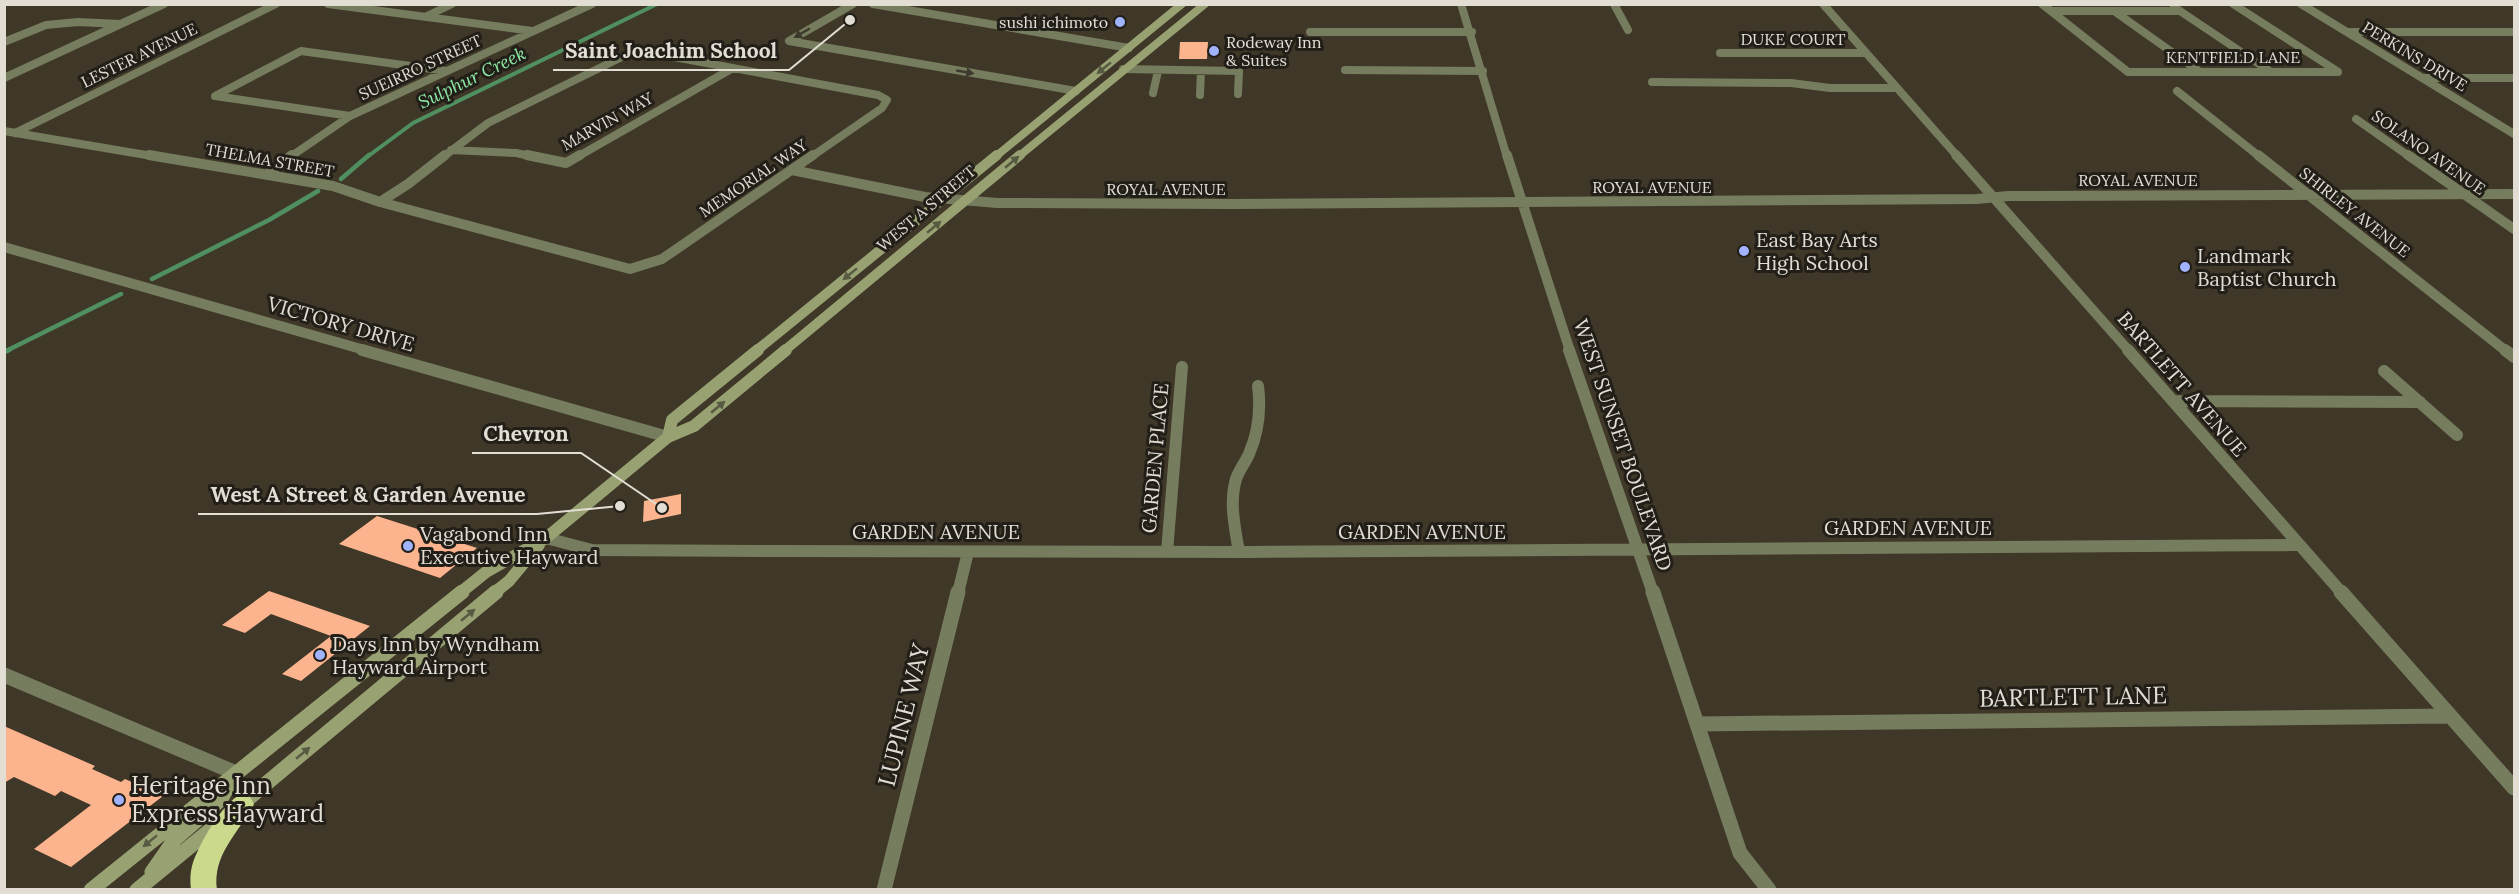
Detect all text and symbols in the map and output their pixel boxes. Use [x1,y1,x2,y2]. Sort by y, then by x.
place label: sushi ichimoto [999,12,1108,32]
marker: sushi ichimoto [1113,15,1127,29]
street label: PERKINS DRIVE [2359,17,2471,95]
street label: LESTER AVENUE [78,18,200,92]
one-way arrow [794,28,810,39]
street label: DUKE COURT [1740,29,1846,49]
street label: SUEIRRO STREET [356,30,484,104]
callout: Saint Joachim School [553,31,789,70]
place label: Rodeway Inn & Suites [1226,32,1322,70]
text: Saint Joachim School [565,37,777,64]
water label: Sulphur Creek [414,42,529,114]
marker: Rodeway Inn & Suites [1207,44,1221,58]
street label: KENTFIELD LANE [2166,47,2300,67]
one-way arrow [1097,61,1112,74]
one-way arrow [956,68,975,77]
street label: MARVIN WAY [558,87,657,154]
street label: SOLANO AVENUE [2368,105,2490,199]
street label: MEMORIAL WAY [695,134,811,221]
street label: THELMA STREET [204,139,336,181]
one-way arrow [1004,156,1020,169]
street label: WEST A STREET [872,161,980,255]
street label: SHIRLEY AVENUE [2296,163,2414,261]
street label: ROYAL AVENUE [2078,170,2198,190]
street label: ROYAL AVENUE [1592,177,1712,197]
street label: ROYAL AVENUE [1106,179,1226,199]
one-way arrow [926,221,942,234]
place label: East Bay Arts High School [1756,227,1878,275]
place label: Landmark Baptist Church [2197,243,2336,291]
marker: East Bay Arts High School [1737,244,1751,258]
marker: Landmark Baptist Church [2178,260,2192,274]
one-way arrow [842,268,858,281]
street label: VICTORY DRIVE [264,290,418,356]
street label: BARTLETT AVENUE [2112,306,2252,462]
street label: WEST SUNSET BOULEVARD [1569,316,1678,574]
street label: GARDEN PLACE [1135,382,1174,534]
one-way arrow [710,401,725,413]
callout: Chevron [472,414,581,453]
text: Chevron [483,420,569,447]
callout: West A Street & Garden Avenue [198,475,537,514]
text: West A Street & Garden Avenue [211,481,525,508]
street label: GARDEN AVENUE [1824,515,1992,540]
street label: GARDEN AVENUE [852,519,1020,544]
street label: GARDEN AVENUE [1338,519,1506,544]
place label: Vagabond Inn Executive Hayward [419,521,598,569]
marker: Vagabond Inn Executive Hayward [401,539,415,553]
one-way arrow [461,609,476,621]
place label: Days Inn by Wyndham Hayward Airport [332,631,540,679]
street label: LUPINE WAY [871,640,936,789]
marker: Days Inn by Wyndham Hayward Airport [313,648,327,662]
street label: BARTLETT LANE [1979,679,2167,714]
one-way arrow [295,747,310,760]
place label: Heritage Inn Express Hayward [131,770,324,829]
marker: Heritage Inn Express Hayward [112,793,126,807]
one-way arrow [143,835,158,847]

